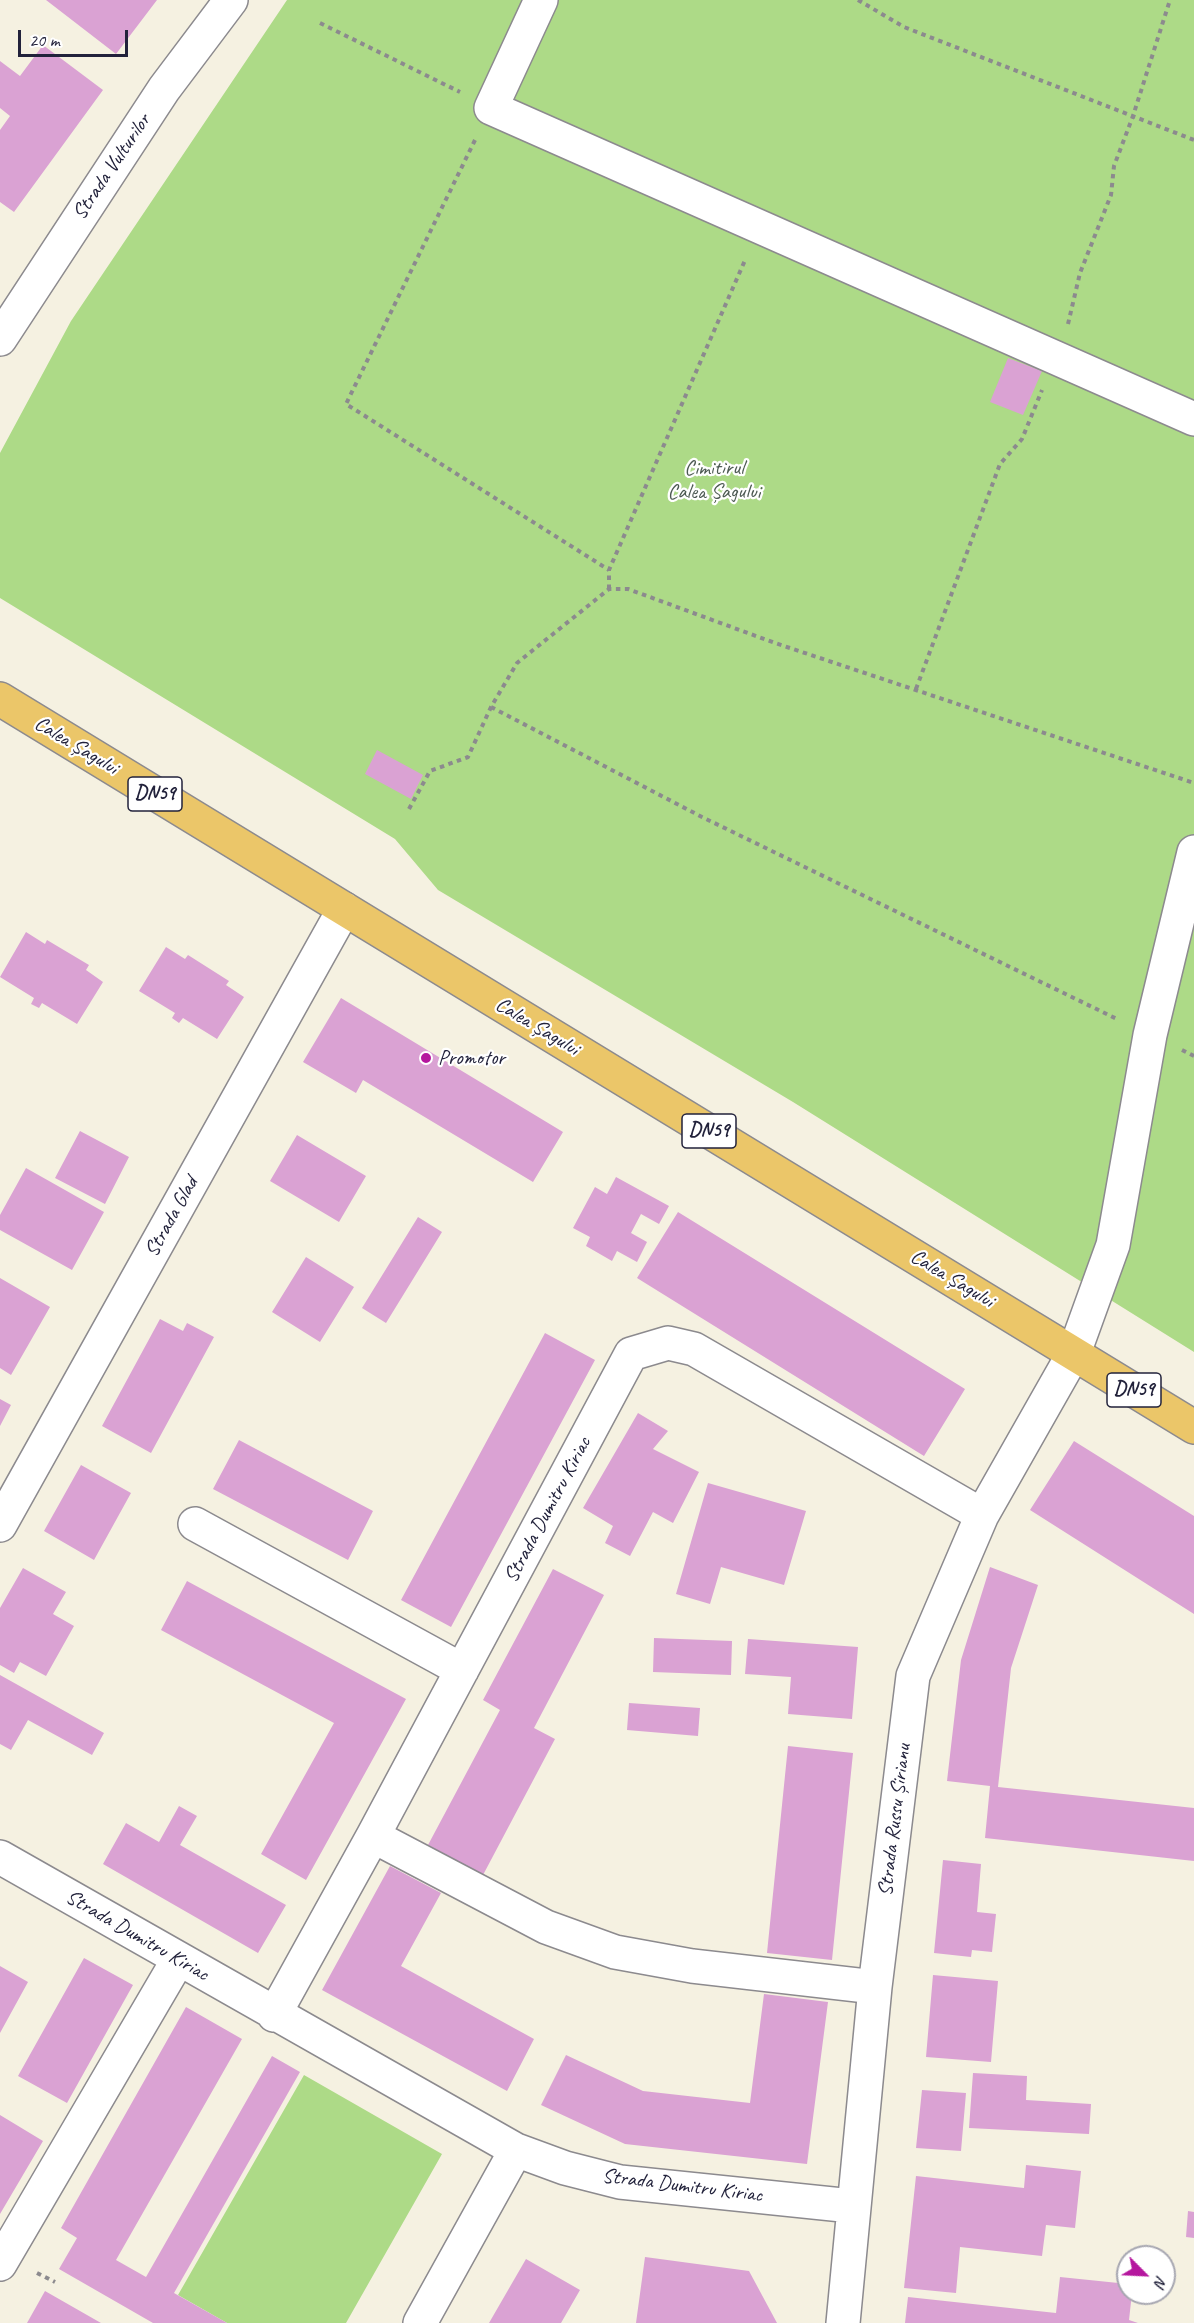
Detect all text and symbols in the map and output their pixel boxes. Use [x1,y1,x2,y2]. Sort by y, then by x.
scale bar [21,18,130,56]
text: 20 m [29,29,60,51]
street label: Strada Vulturilor [67,109,157,225]
park label: Cimitirul Calea Șagului [667,455,761,505]
street label: Calea Șagului [30,711,122,781]
road number: DN59 [128,777,182,811]
street label: Calea Șagului [491,992,583,1062]
place label: Promotor [438,1045,505,1071]
marker: Promotor [419,1051,433,1065]
road number: DN59 [682,1114,736,1148]
street label: Strada Glad [140,1173,204,1261]
street label: Calea Șagului [906,1244,998,1314]
road number: DN59 [1107,1373,1161,1407]
street label: Strada Dumitru Kiriac [499,1433,597,1587]
street label: Strada Russu Șirianu [873,1742,917,1898]
street label: Strada Dumitru Kiriac [61,1885,213,1987]
street label: Strada Dumitru Kiriac [601,2164,763,2208]
north arrow [1116,2245,1176,2305]
text: N [1149,2273,1172,2290]

